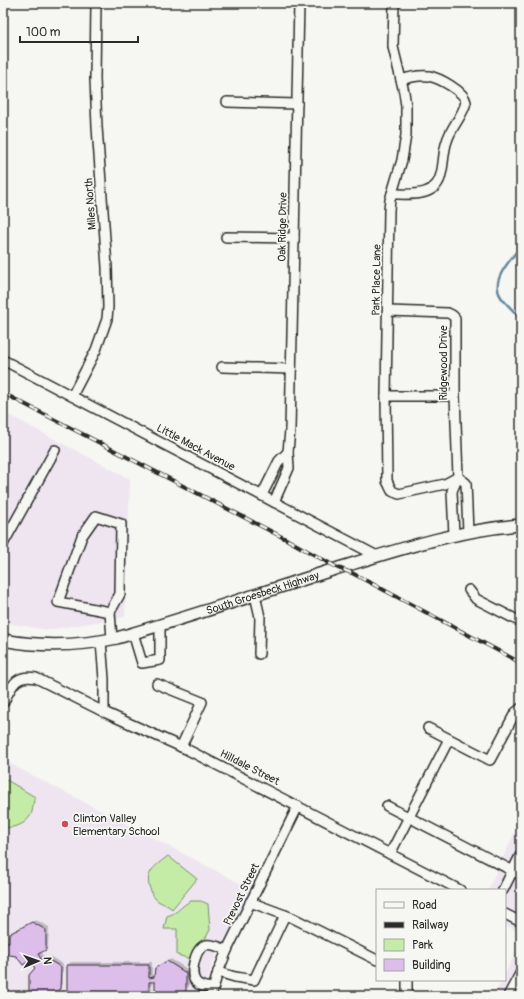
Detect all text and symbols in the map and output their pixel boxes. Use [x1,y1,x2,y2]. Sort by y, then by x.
scale bar [20,18,138,44]
text: 100 m [26,25,61,40]
street label: Miles North [82,178,99,230]
street label: Oak Ridge Drive [275,192,290,262]
street label: Park Place Lane [369,244,384,316]
street label: Ridgewood Drive [437,325,450,401]
street label: Little Mack Avenue [154,421,238,474]
street label: South Groesbeck Highway [205,569,321,617]
street label: Hilldale Street [218,747,282,788]
place label: Clinton Valley Elementary School [73,812,160,838]
marker: Clinton Valley Elementary School [60,819,70,829]
street label: Prevost Street [221,861,262,927]
legend [376,889,506,981]
text: Road [412,898,437,913]
text: Railway [412,918,448,933]
text: Park [412,938,433,953]
north arrow [18,941,58,981]
text: N [41,957,54,965]
text: Building [412,958,451,973]

